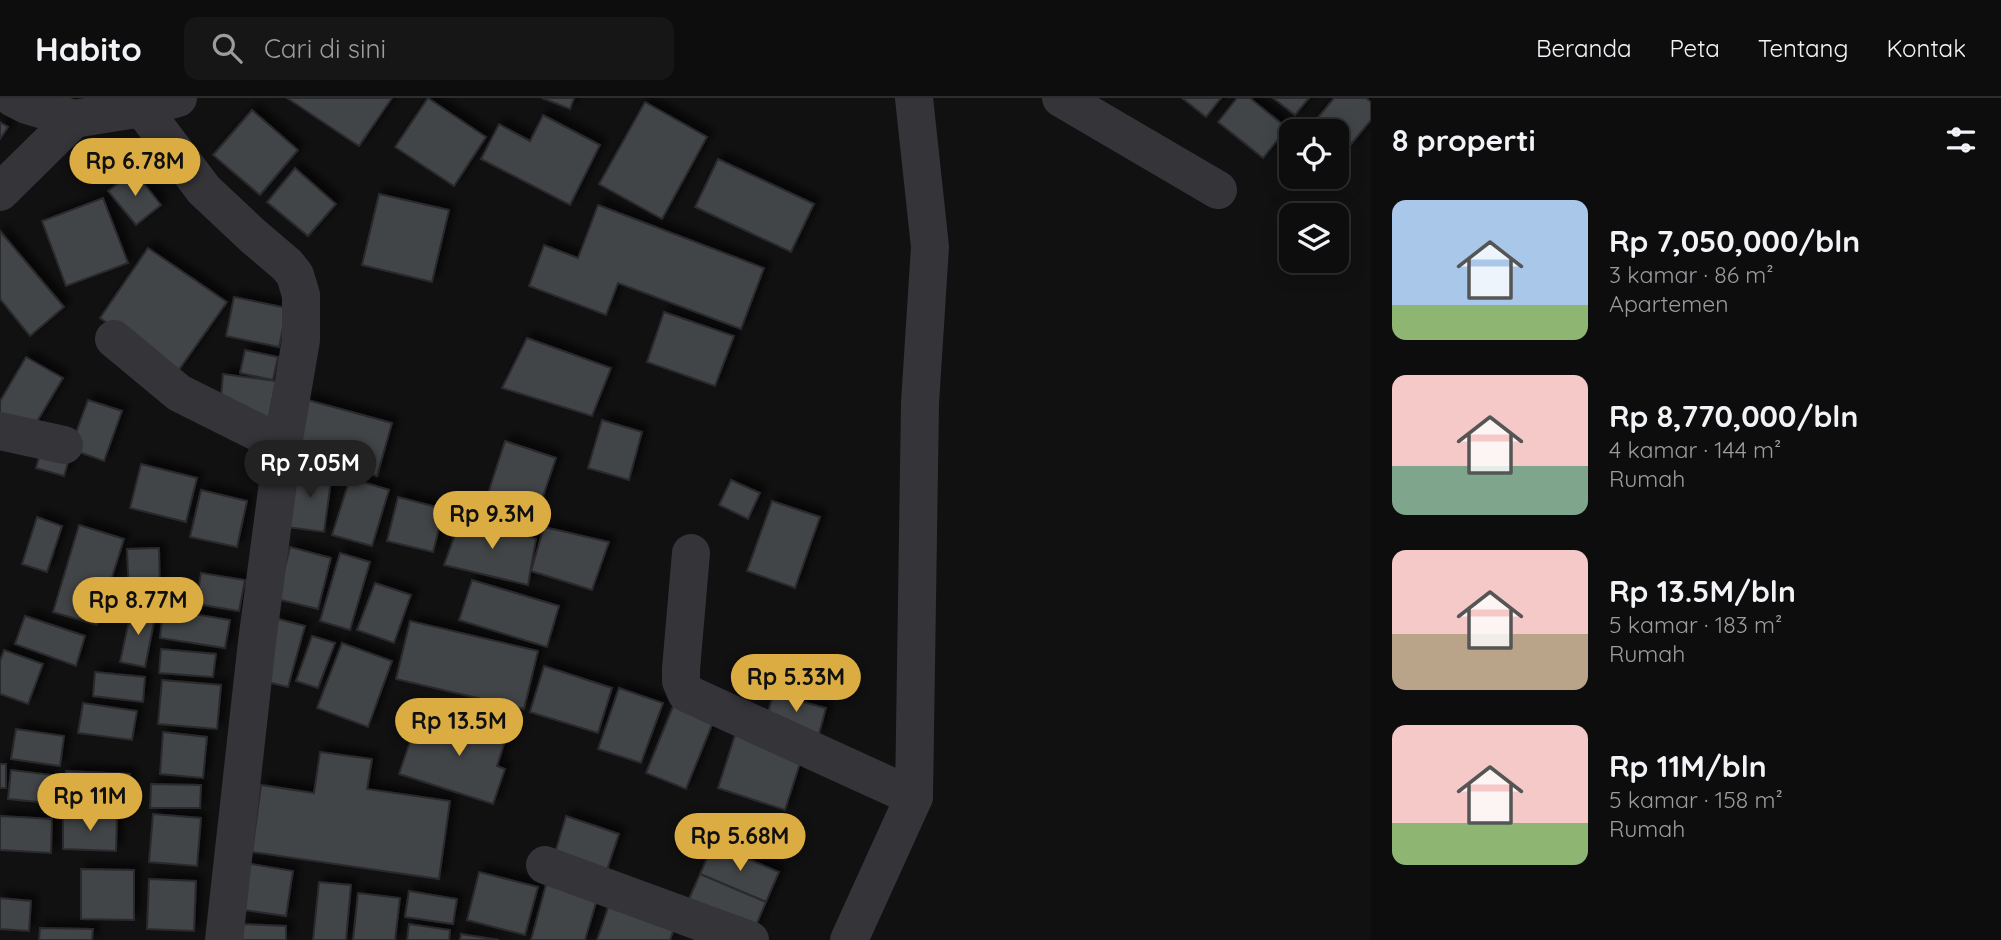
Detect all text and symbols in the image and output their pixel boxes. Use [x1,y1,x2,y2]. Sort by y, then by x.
search box [184,17,674,80]
text: Habito [35,28,142,69]
icon: search [208,29,246,67]
text: Cari di sini [264,32,386,65]
text: Beranda [1536,33,1632,63]
text: Peta [1670,33,1720,63]
text: Tentang [1758,33,1848,63]
text: Kontak [1886,33,1966,63]
map controls [1279,119,1349,273]
button: locate [1279,119,1349,189]
text: 8 properti [1392,121,1536,159]
icon: filters [1942,121,1980,159]
pin: Rp 6.78M [63,139,207,198]
text: Rp 6.78M [85,146,185,175]
button: layers [1279,203,1349,273]
text: Rp 7,050,000/bln [1609,222,1860,260]
icon: home [1448,228,1532,312]
text: 3 kamar · 86 m² [1609,260,1774,289]
text: Apartemen [1609,289,1729,318]
text: Rp 8,770,000/bln [1609,397,1858,435]
icon: home [1448,403,1532,487]
text: 4 kamar · 144 m² [1609,435,1781,464]
pin: Rp 7.05M [238,440,382,500]
text: Rp 7.05M [260,448,360,477]
text: Rumah [1609,464,1685,493]
pin: Rp 9.3M [427,491,557,551]
text: Rp 9.3M [449,499,535,528]
text: Rp 13.5M/bln [1609,572,1796,610]
pin: Rp 8.77M [66,578,210,637]
icon: home [1448,578,1532,662]
text: Rp 8.77M [88,585,188,614]
text: 5 kamar · 183 m² [1609,610,1782,639]
text: Rumah [1609,639,1685,668]
pin: Rp 5.33M [724,654,868,714]
text: Rp 5.33M [747,662,845,691]
pin: Rp 13.5M [387,698,531,758]
text: Rp 13.5M [411,706,507,735]
text: Rp 11M/bln [1609,747,1767,785]
icon: home [1448,753,1532,837]
pin: Rp 11M [33,774,147,833]
text: Rp 11M [53,781,127,810]
text: 5 kamar · 158 m² [1609,785,1783,814]
pin: Rp 5.68M [668,814,812,873]
text: Rumah [1609,814,1685,843]
text: Rp 5.68M [691,821,789,850]

